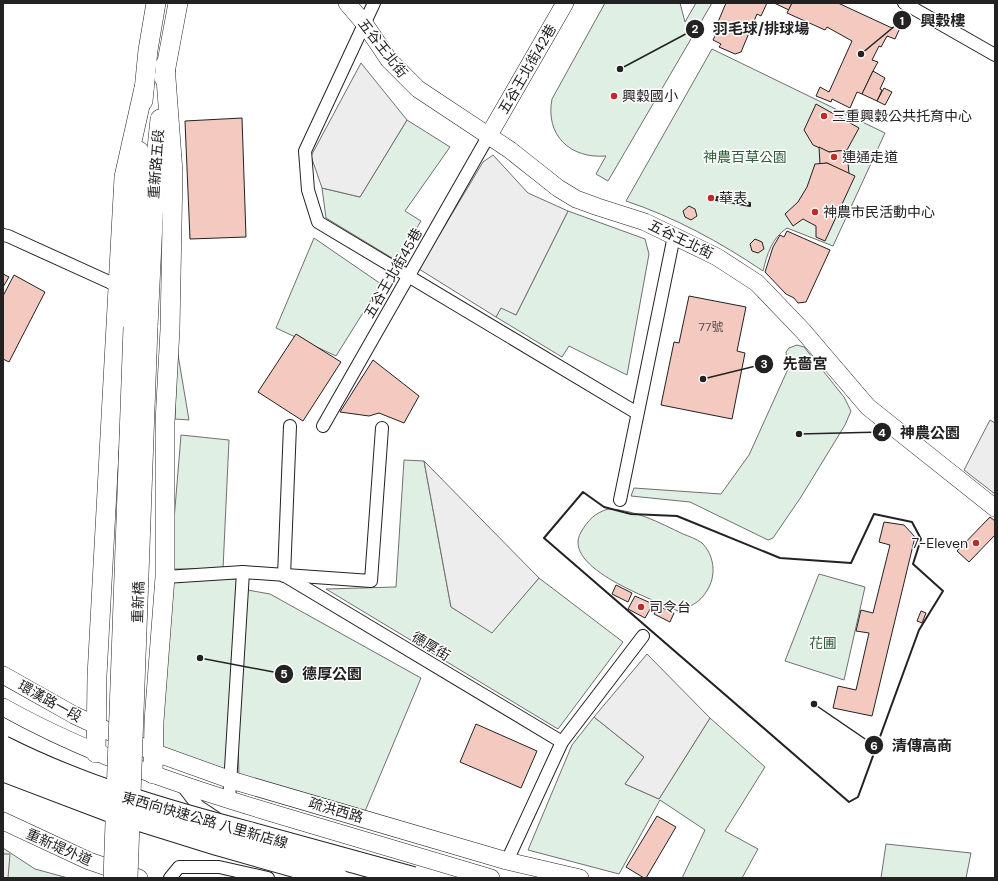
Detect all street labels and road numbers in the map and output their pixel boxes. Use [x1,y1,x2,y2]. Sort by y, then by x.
street label: 五谷王北街 [354,15,412,81]
street label: 五谷王北街42巷 [494,21,560,117]
street label: 重新路五段 [145,128,167,200]
street label: 五谷王北街 [646,216,716,262]
street label: 五谷王北街45巷 [360,225,426,321]
street label: 重新橋 [128,581,148,623]
street label: 德厚街 [408,627,454,665]
street label: 環漢路一段 [15,676,85,726]
street label: 東西向快速公路 八里新店線 [120,788,290,852]
street label: 疏洪西路 [307,794,365,826]
street label: 重新堤外道 [23,825,95,869]

